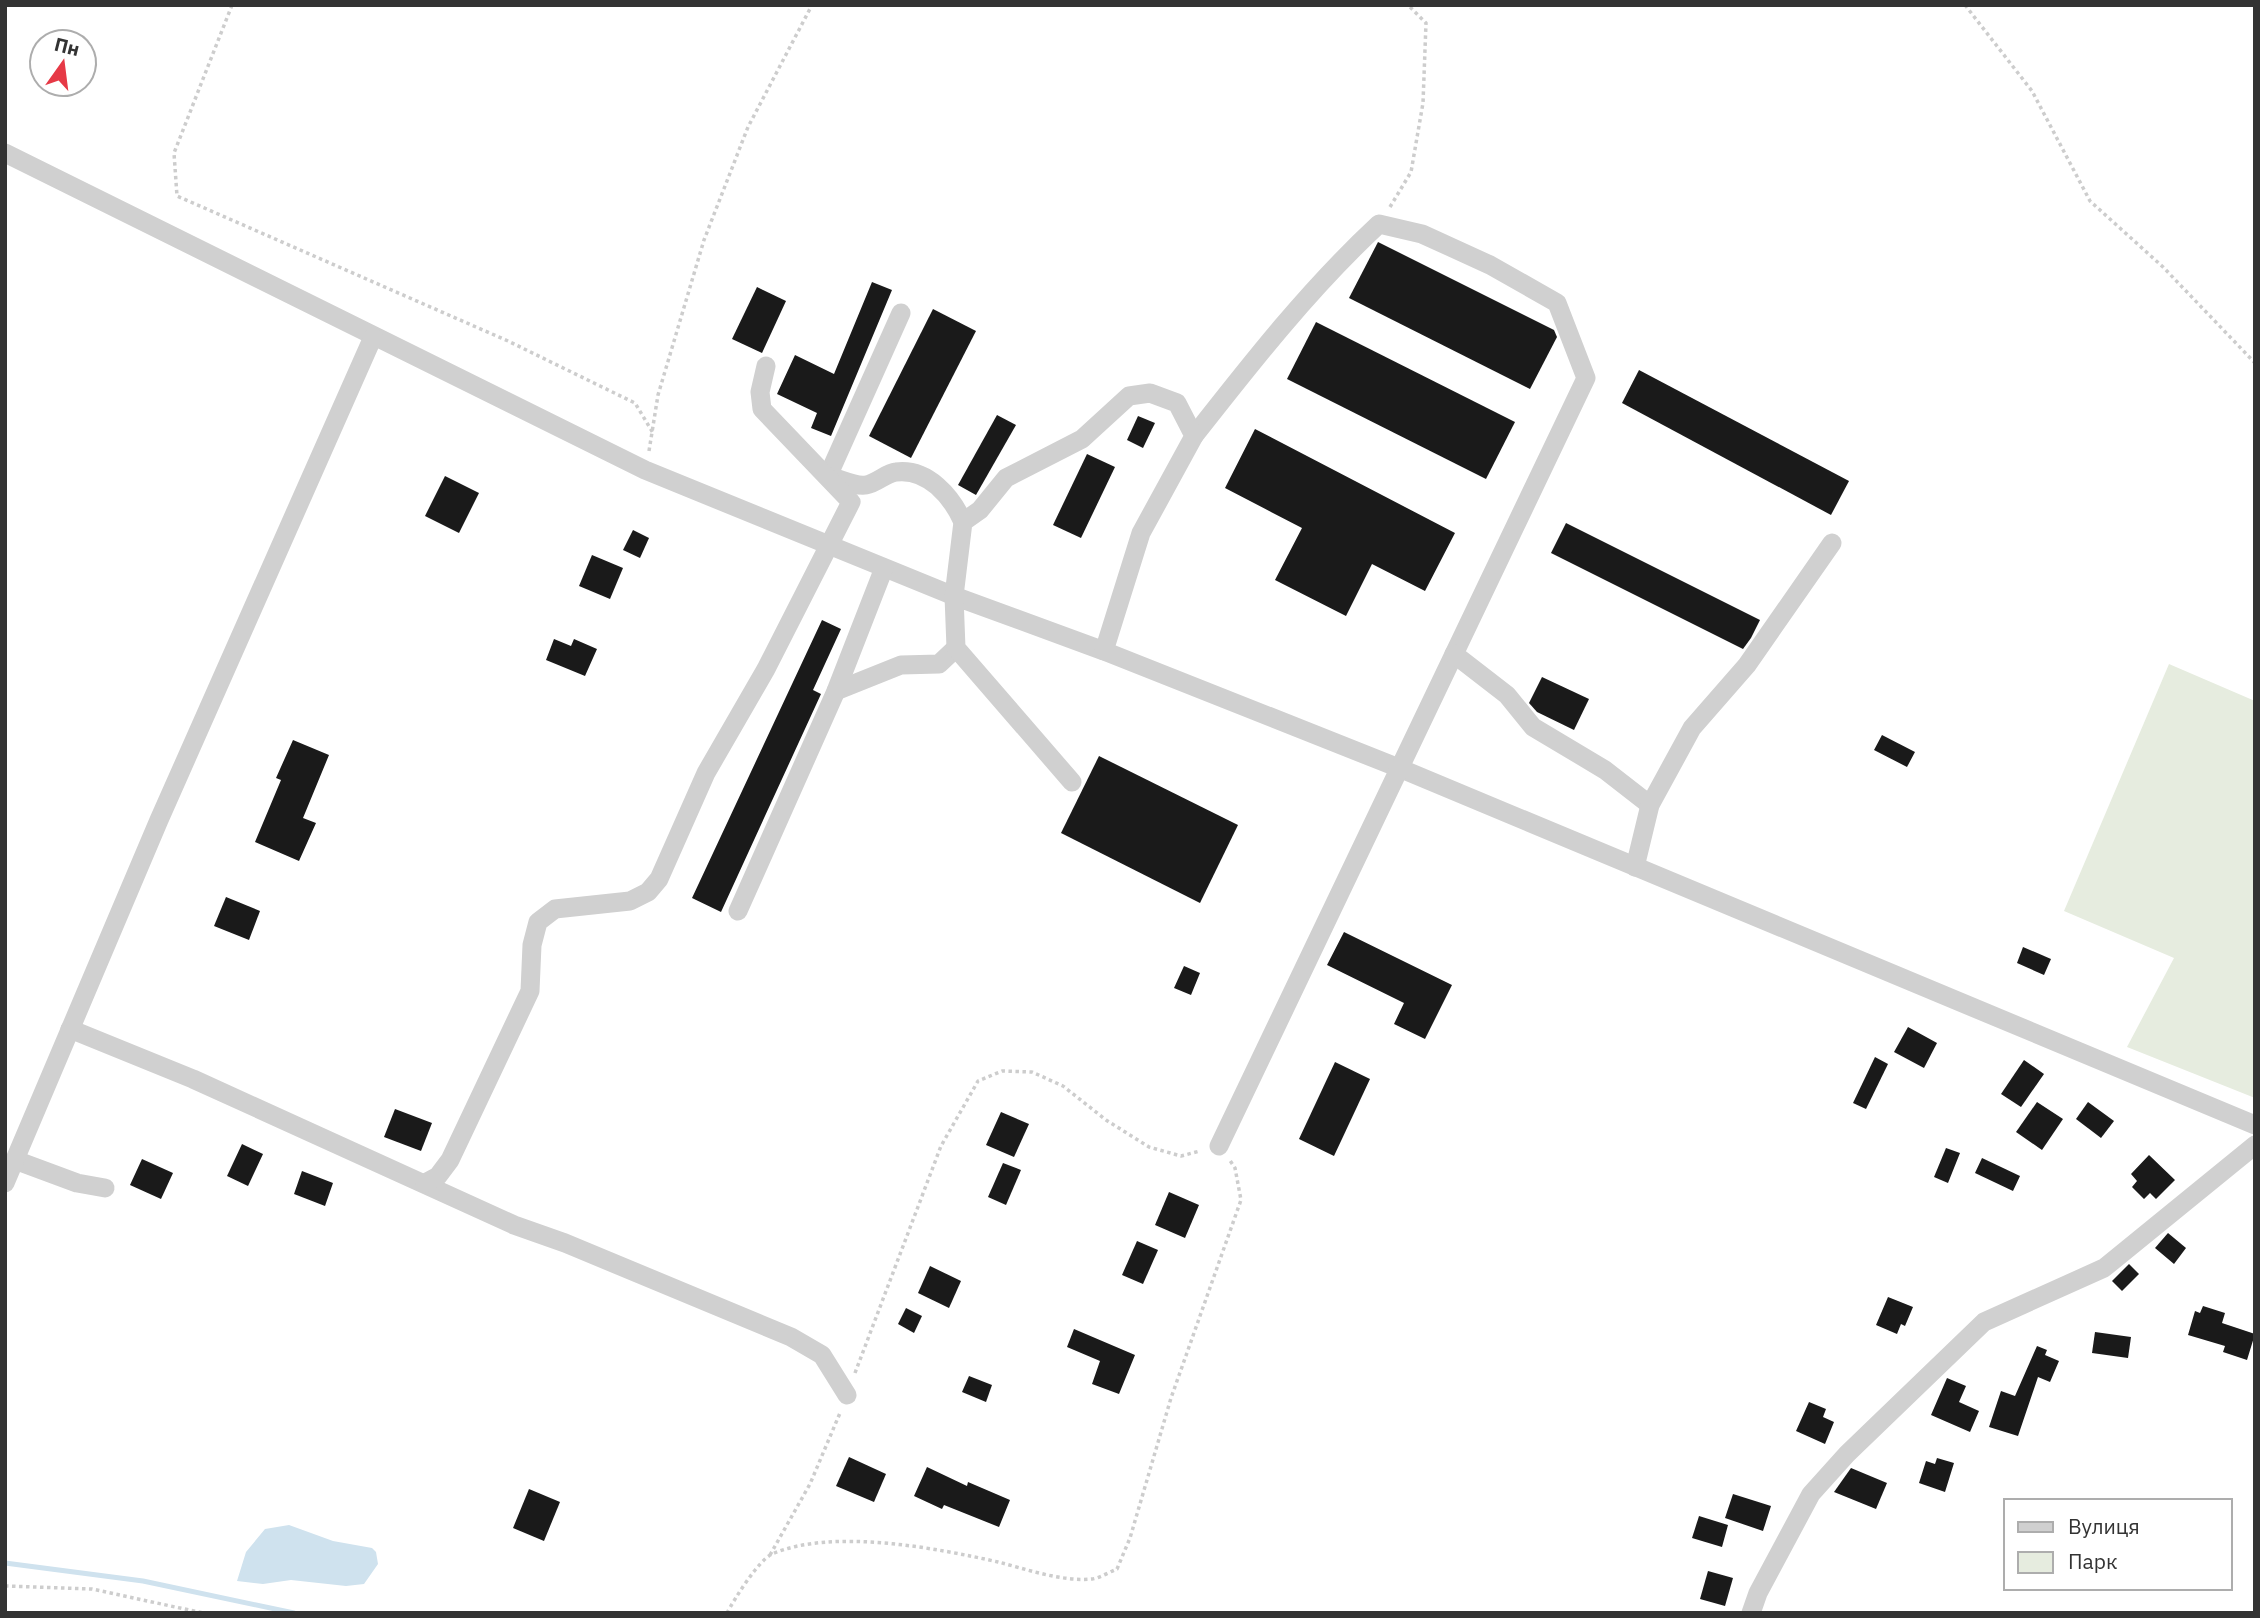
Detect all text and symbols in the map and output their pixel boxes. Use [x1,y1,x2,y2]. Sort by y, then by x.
north arrow [28,28,98,98]
text: Пн [52,32,82,61]
legend [2004,1499,2232,1590]
text: Вулиця [2068,1512,2140,1540]
text: Парк [2068,1547,2118,1575]

